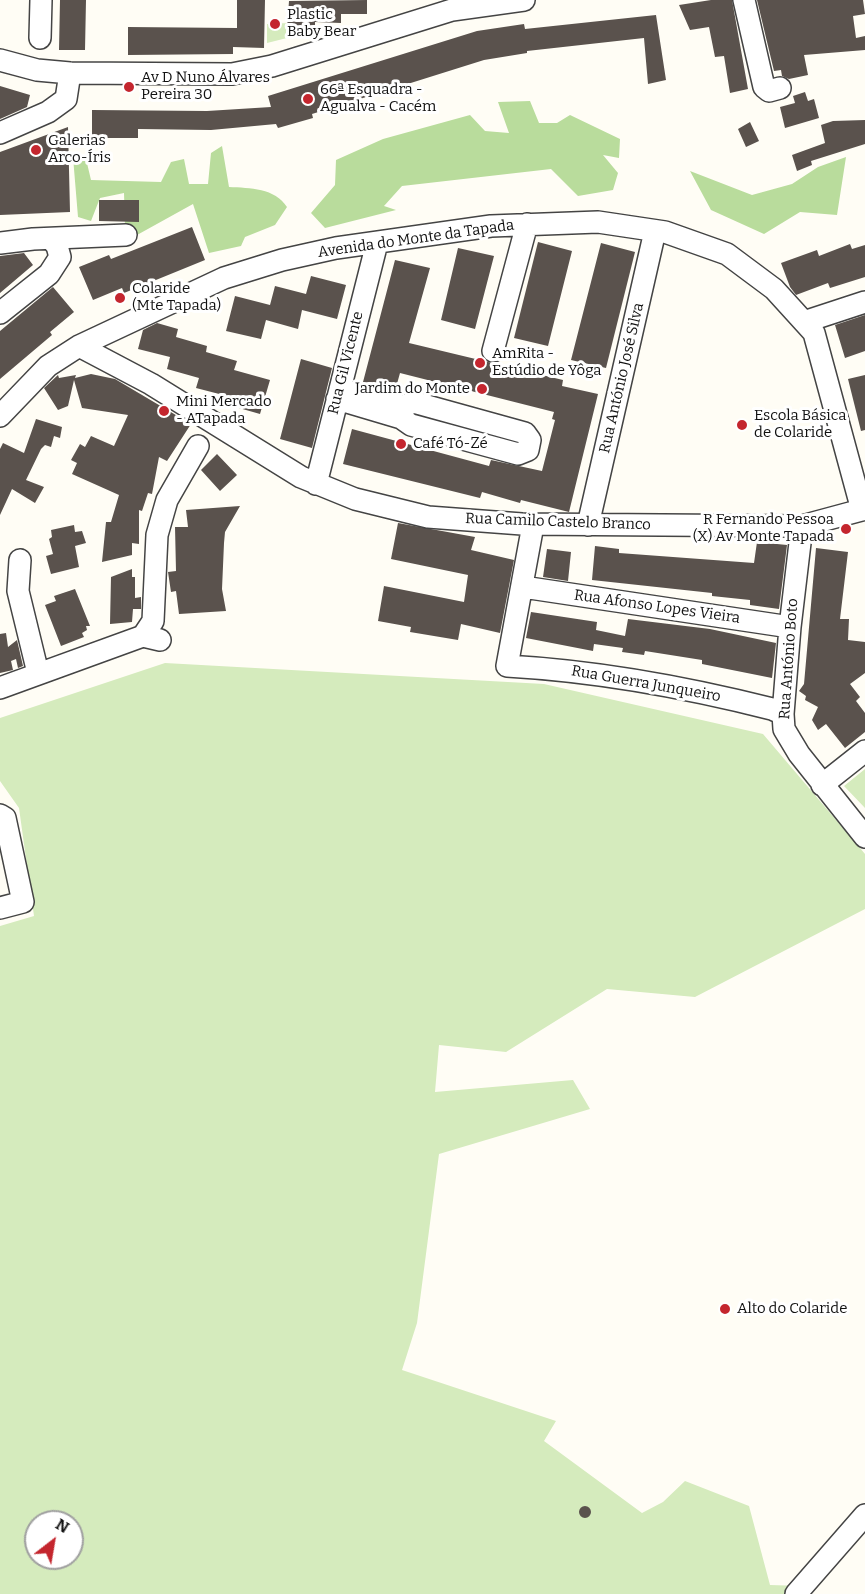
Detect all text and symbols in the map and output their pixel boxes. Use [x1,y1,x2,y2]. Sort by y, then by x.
place label: Plastic Baby Bear [287,6,356,41]
marker: Plastic Baby Bear [268,17,282,31]
place label: Av D Nuno Álvares Pereira 30 [141,69,270,104]
marker: Av D Nuno Álvares Pereira 30 [122,80,136,94]
place label: 66ª Esquadra - Agualva - Cacém [320,81,436,116]
marker: 66ª Esquadra - Agualva - Cacém [301,92,315,106]
place label: Galerias Arco-Íris [48,132,111,167]
marker: Galerias Arco-Íris [29,143,43,157]
street label: Avenida do Monte da Tapada [317,216,515,262]
place label: Colaride (Mte Tapada) [132,280,221,315]
marker: Colaride (Mte Tapada) [113,291,127,305]
street label: Rua António José Silva [596,301,648,455]
street label: Rua Gil Vicente [324,310,368,416]
place label: AmRita - Estúdio de Yôga [492,345,602,380]
marker: AmRita - Estúdio de Yôga [473,356,487,370]
place label: Jardim do Monte [355,380,470,398]
marker: Jardim do Monte [475,382,489,396]
place label: Mini Mercado - ATapada [176,393,272,428]
marker: Mini Mercado - ATapada [157,404,171,418]
place label: Escola Básica de Colaride [754,407,846,442]
marker: Escola Básica de Colaride [735,418,749,432]
place label: Café Tó-Zé [413,435,488,453]
marker: Café Tó-Zé [394,437,408,451]
street label: Rua Camilo Castelo Branco [465,510,651,534]
place label: R Fernando Pessoa (X) Av Monte Tapada [693,511,834,546]
marker: R Fernando Pessoa (X) Av Monte Tapada [839,522,853,536]
street label: Rua Afonso Lopes Vieira [573,586,741,628]
street label: Rua António Boto [776,598,802,720]
street label: Rua Guerra Junqueiro [570,662,722,706]
place label: Alto do Colaride [737,1300,847,1318]
marker: Alto do Colaride [718,1302,732,1316]
north arrow [24,1510,84,1570]
text: N [52,1515,73,1537]

